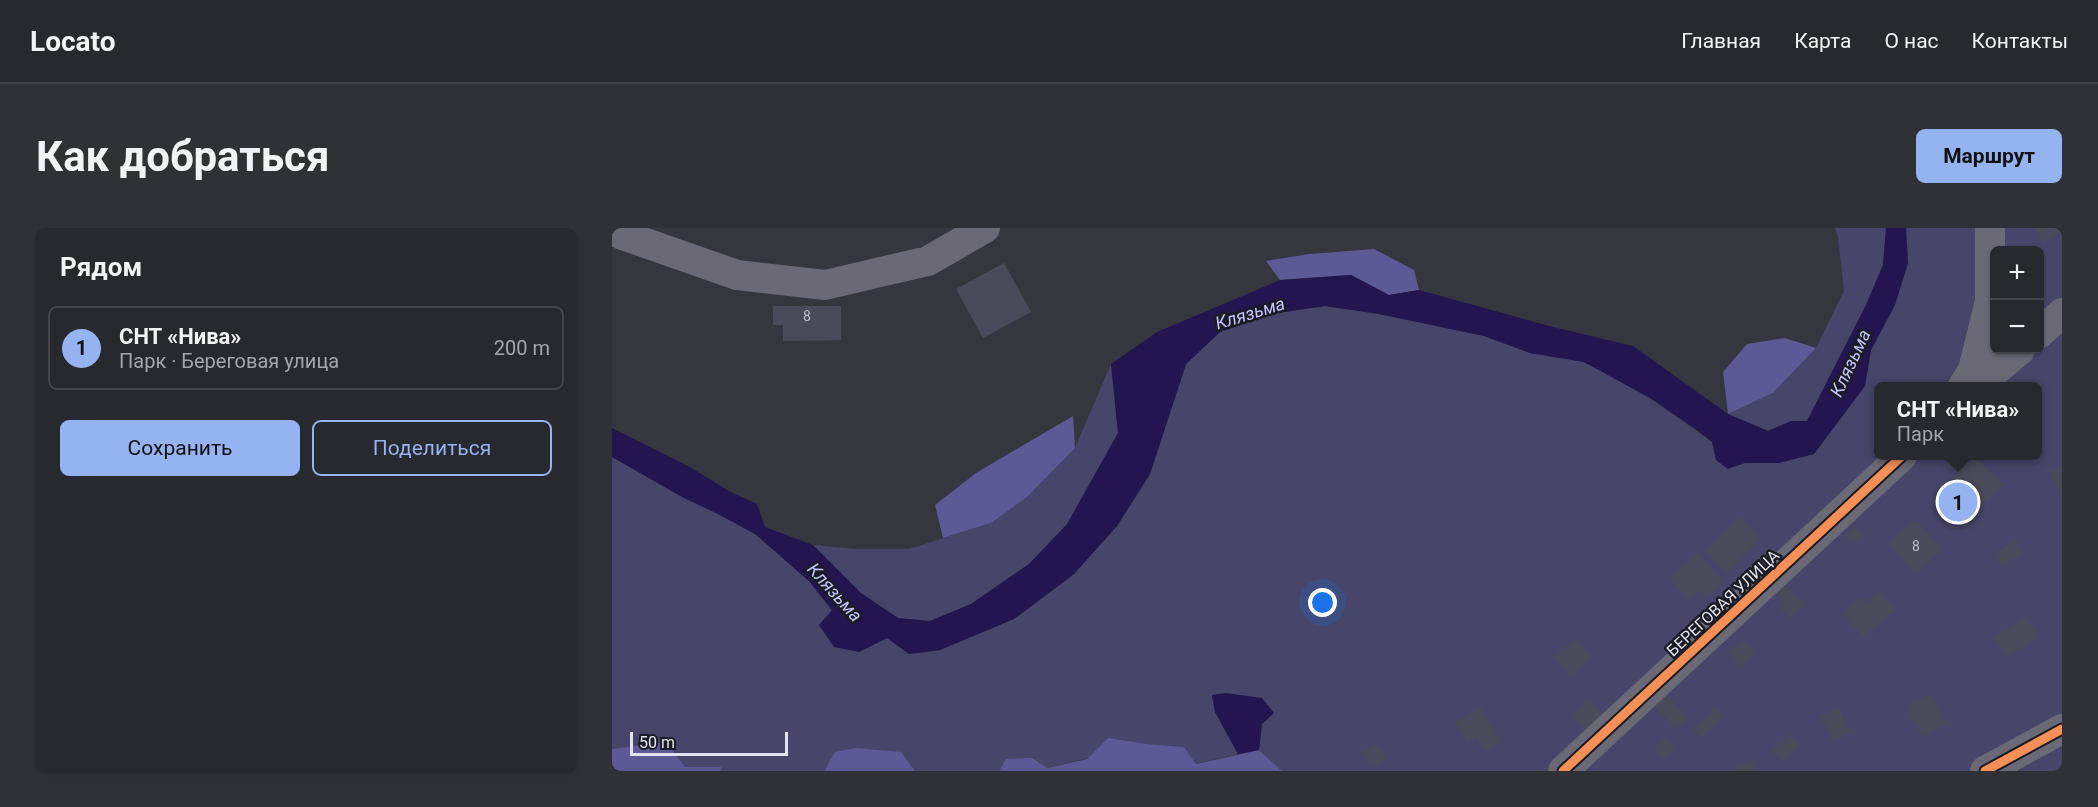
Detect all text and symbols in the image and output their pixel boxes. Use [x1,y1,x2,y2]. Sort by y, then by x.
text: Locato [30,25,115,58]
text: Главная [1681,29,1761,53]
text: Карта [1794,29,1851,53]
text: О нас [1884,29,1939,53]
text: Контакты [1972,29,2068,53]
button: Маршрут [1916,129,2062,183]
text: Как добраться [36,132,330,181]
map controls [1990,246,2044,354]
button: + [1990,246,2044,300]
text: Рядом [60,252,142,282]
water label: Клязьма [1213,292,1287,334]
button: − [1990,300,2044,354]
house number: 8 [803,308,811,324]
text: СНТ «Нива» [119,324,241,349]
water label: Клязьма [1825,326,1875,400]
text: 1 [76,336,87,360]
text: 200 m [494,336,550,360]
text: Парк · Береговая улица [119,349,339,373]
popup [1874,382,2042,460]
text: СНТ «Нива» [1897,397,2019,422]
button: Сохранить [60,420,300,476]
button: Поделиться [312,420,552,476]
text: Парк [1897,422,1944,446]
pin: 1 [1938,480,1978,524]
house number: 8 [1912,538,1920,554]
street label: БЕРЕГОВАЯ УЛИЦА [1663,546,1784,660]
water label: Клязьма [803,558,867,626]
your location [1308,588,1337,617]
scale bar [630,729,788,756]
text: 50 m [639,733,675,752]

